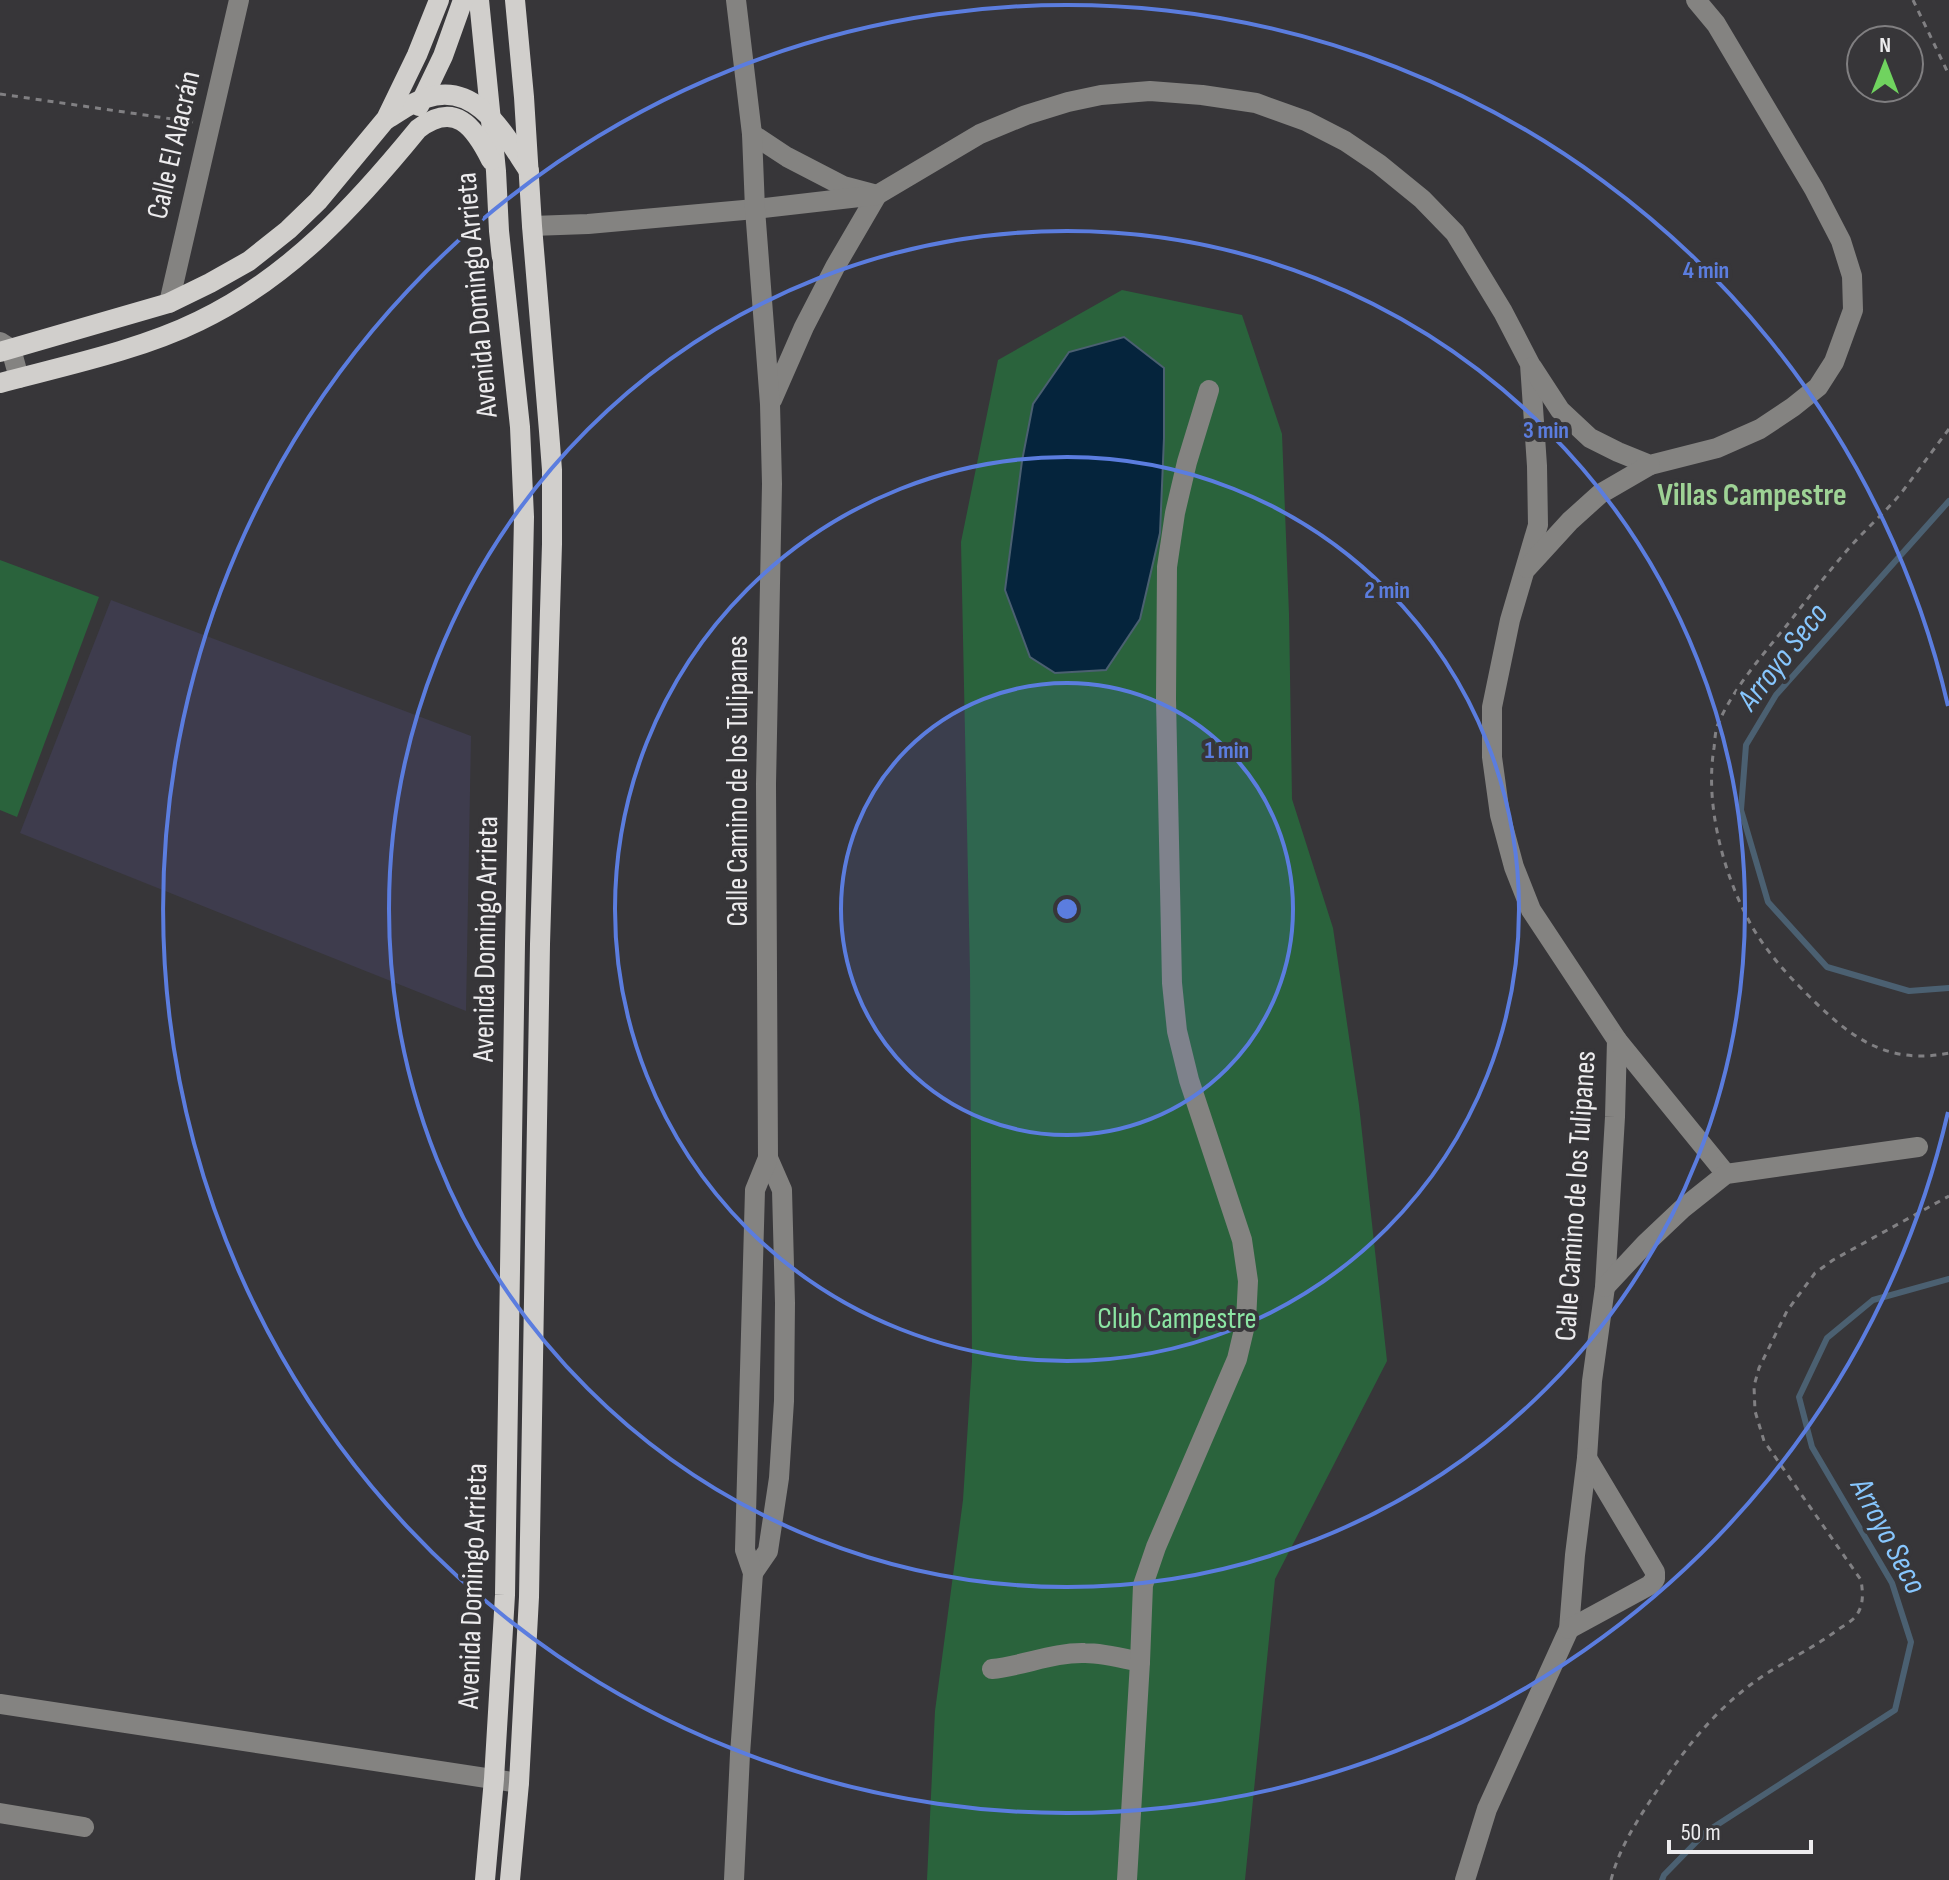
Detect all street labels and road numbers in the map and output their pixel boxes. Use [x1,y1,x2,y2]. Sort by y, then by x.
street label: Calle El Alacrán [139,67,209,223]
street label: Avenida Domingo Arrieta [448,171,506,420]
street label: Calle Camino de los Tulipanes [720,636,756,926]
street label: Avenida Domingo Arrieta [466,816,506,1063]
street label: Calle Camino de los Tulipanes [1548,1050,1604,1342]
street label: Avenida Domingo Arrieta [451,1463,495,1710]

